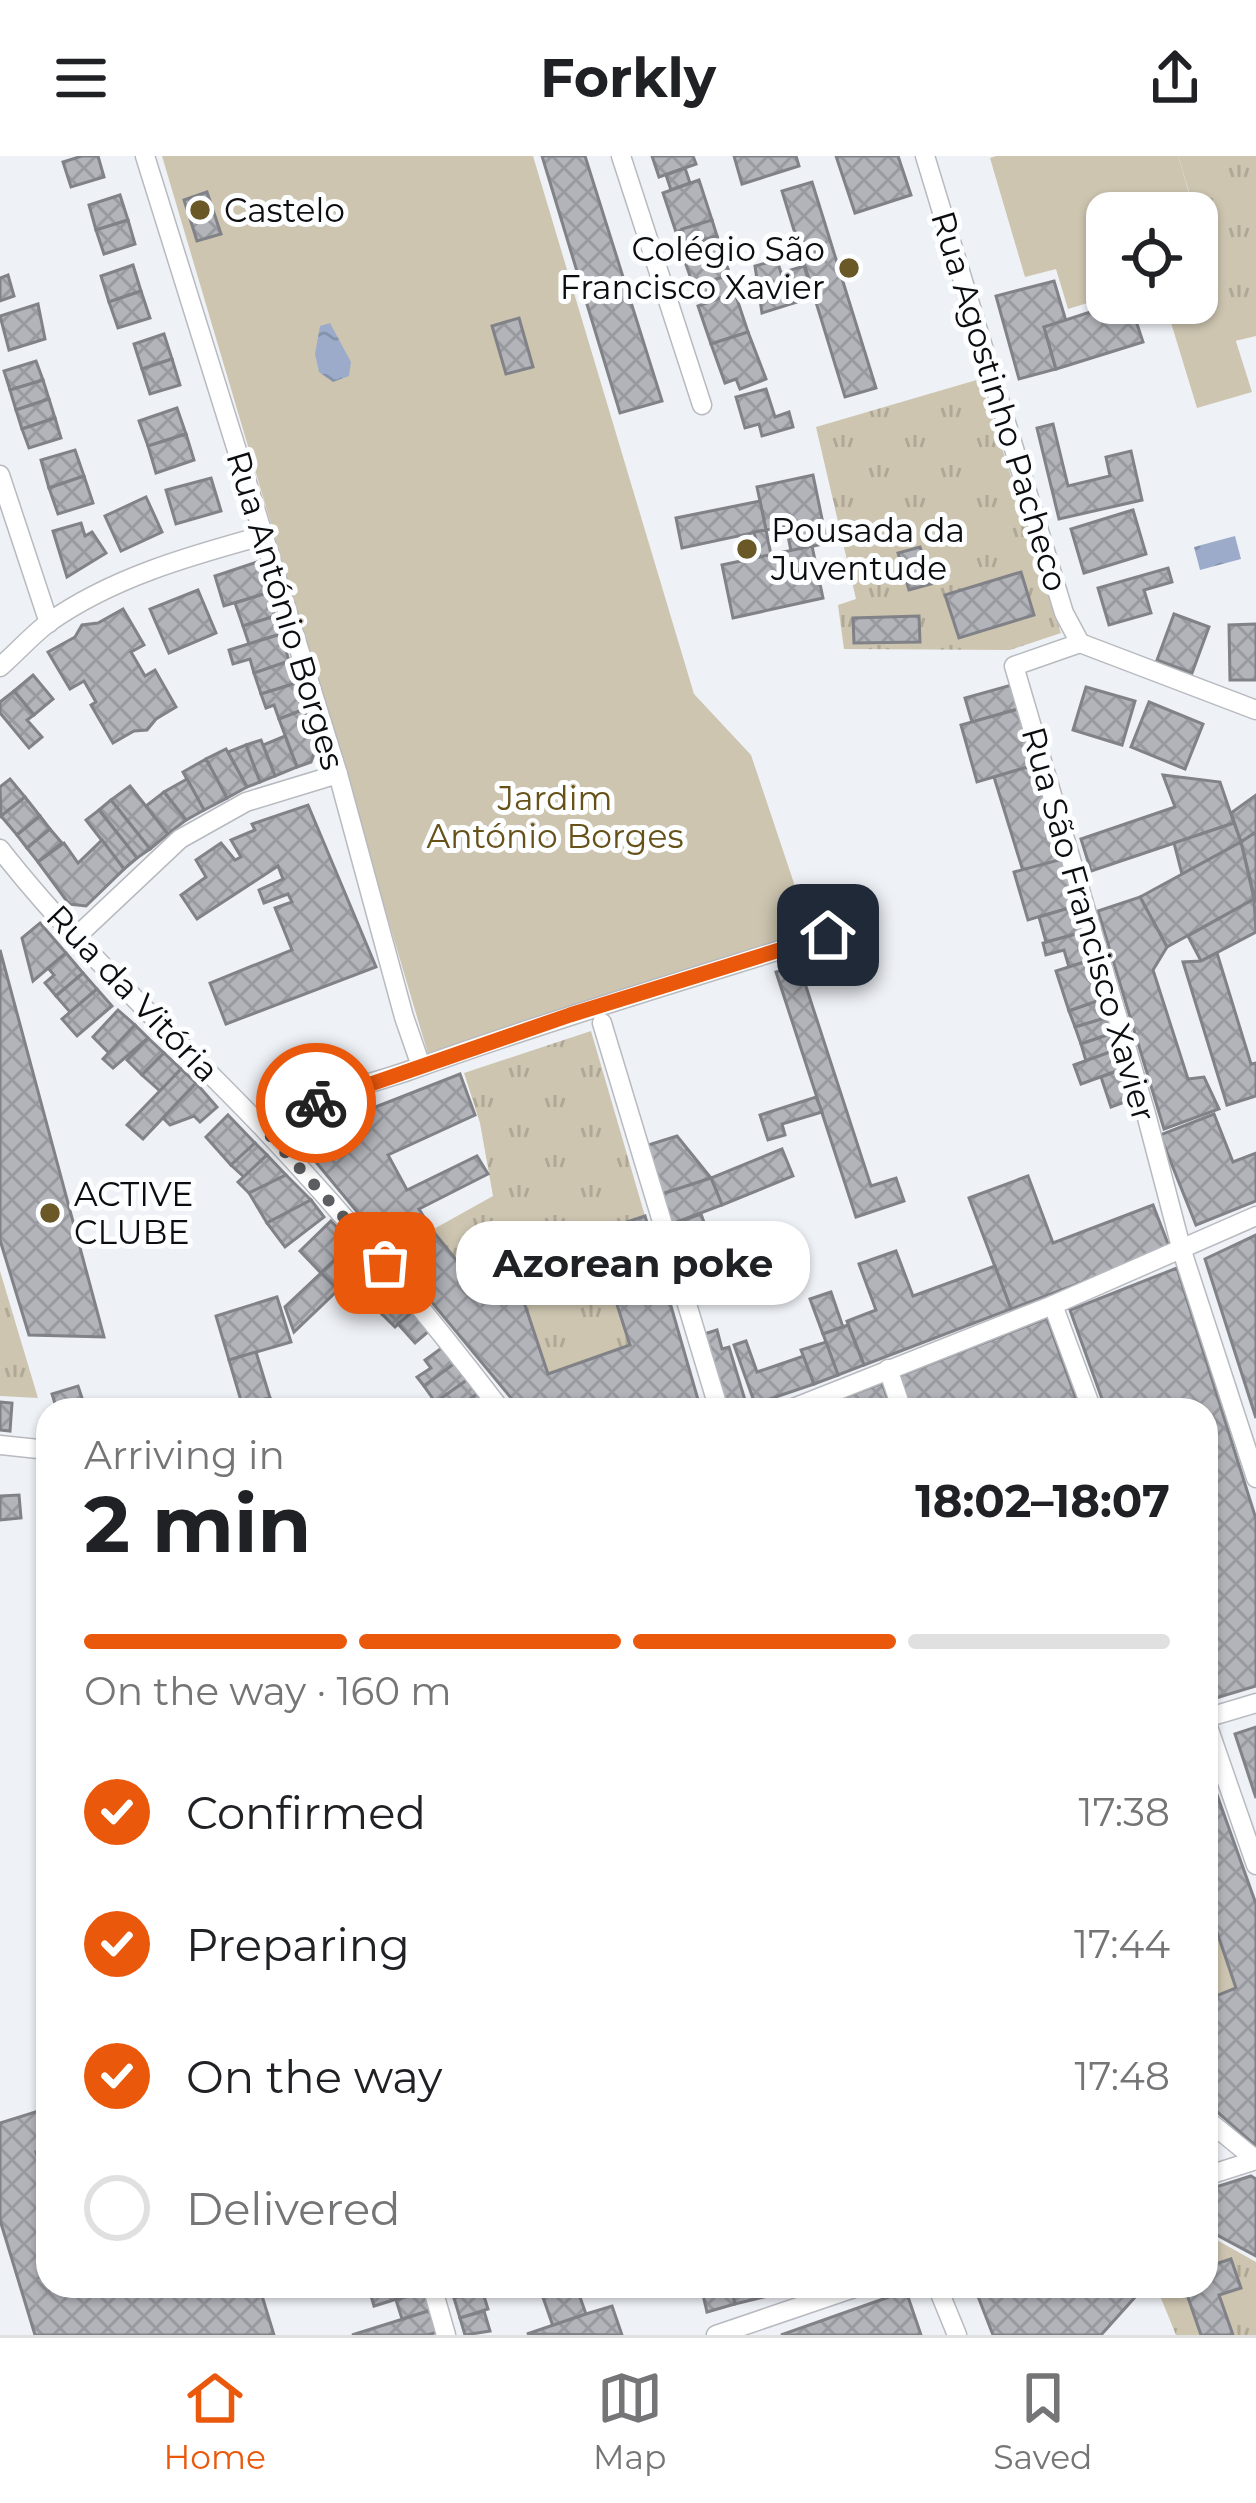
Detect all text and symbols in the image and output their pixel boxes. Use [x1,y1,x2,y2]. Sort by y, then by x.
icon: menu [48,45,114,111]
text: Forkly [540,45,716,111]
icon: share [1142,45,1208,111]
place label: Castelo [224,190,345,230]
map controls [1086,192,1218,324]
button: locate [1086,192,1218,324]
marker: Castelo [187,197,213,223]
street label: Rua Agostinho Pacheco [923,206,1077,596]
place label: Colégio São Francisco Xavier [560,229,825,307]
marker: Colégio São Francisco Xavier [836,255,862,281]
street label: Rua António Borges [218,446,354,774]
place label: Pousada da Juventude [770,510,965,588]
marker: Pousada da Juventude [734,536,760,562]
street label: Rua São Francisco Xavier [1013,722,1165,1126]
park label: Jardim António Borges [427,778,683,856]
pin [777,884,879,986]
street label: Rua da Vitória [39,896,227,1090]
icon: home [795,902,861,968]
courier [256,1043,376,1163]
icon: bike [283,1070,349,1136]
place label: ACTIVE CLUBE [74,1174,193,1252]
marker: ACTIVE CLUBE [37,1200,63,1226]
pin [334,1212,436,1314]
callout: Azorean poke [457,1221,811,1305]
icon: bag [352,1230,418,1296]
text: Azorean poke [493,1239,773,1287]
text: Arriving in [84,1431,285,1479]
text: 18:02–18:07 [915,1473,1170,1528]
text: 2 min [84,1476,311,1572]
text: On the way · 160 m [84,1667,452,1715]
icon: check [84,1779,150,1845]
text: Confirmed [186,1785,426,1840]
text: 17:38 [1079,1788,1170,1836]
icon: check [84,1911,150,1977]
text: Preparing [186,1917,410,1972]
text: 17:44 [1074,1920,1170,1968]
icon: check [84,2043,150,2109]
text: On the way [186,2049,442,2104]
text: 17:48 [1074,2052,1170,2100]
text: Delivered [186,2181,401,2236]
tab: Home [164,2365,266,2477]
tab: Map [593,2365,666,2477]
tab: Saved [993,2365,1092,2477]

